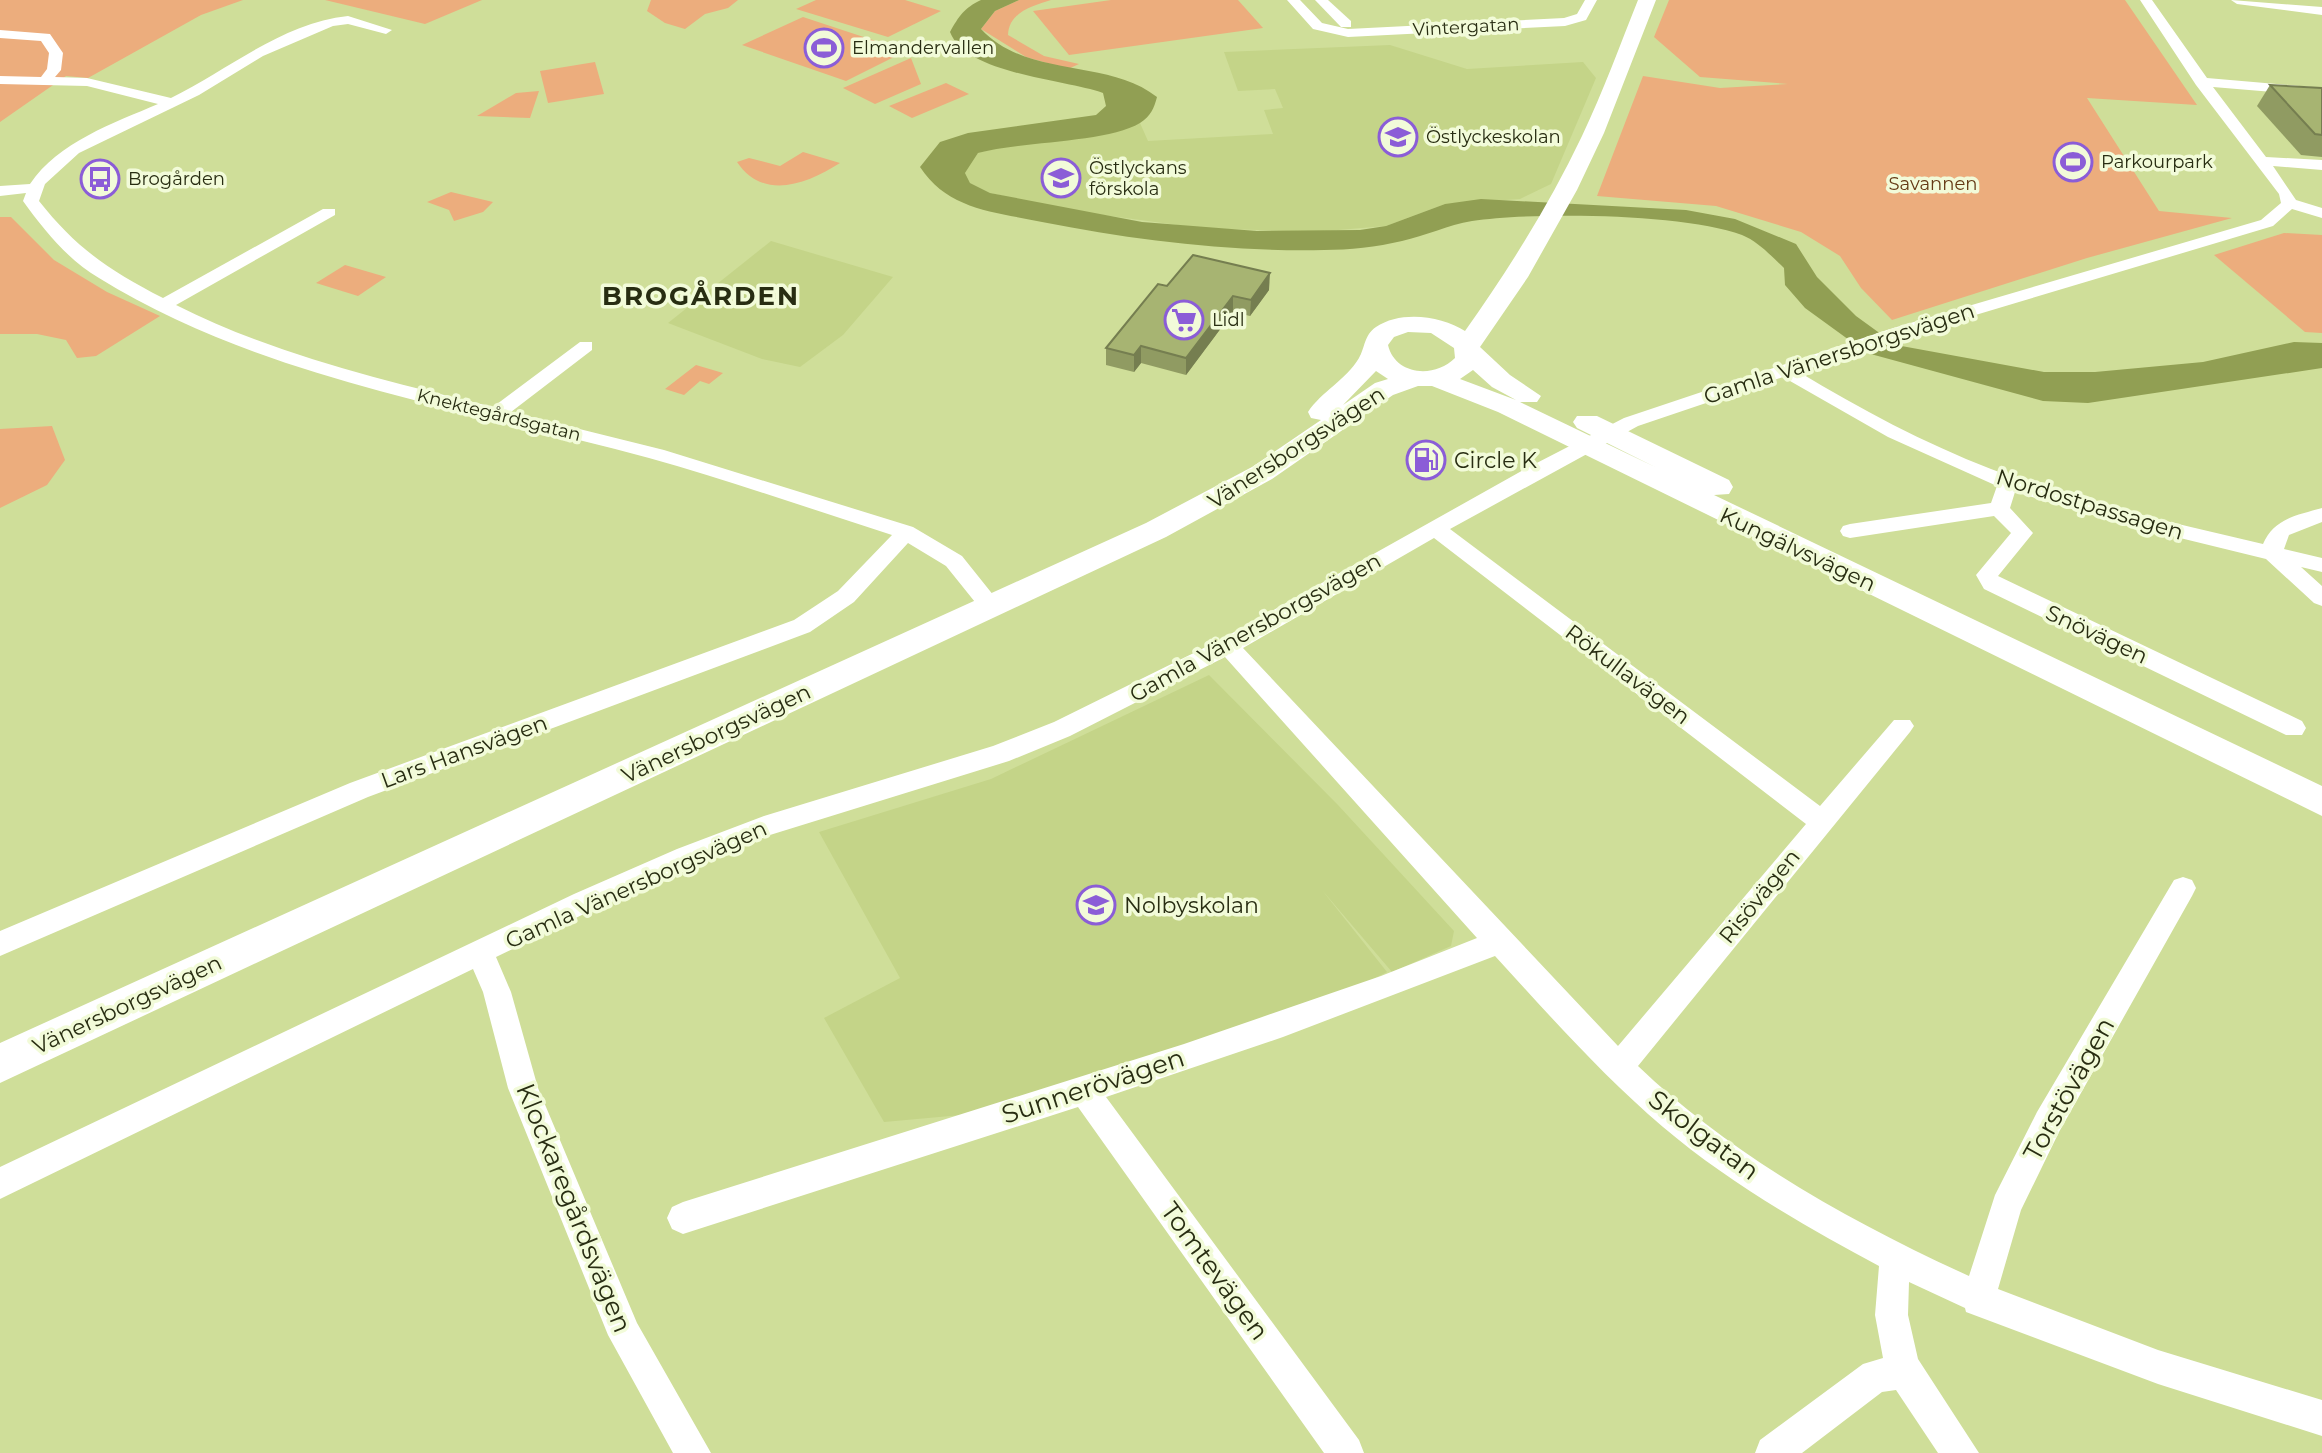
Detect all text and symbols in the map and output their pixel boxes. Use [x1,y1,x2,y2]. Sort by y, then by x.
street label: Vintergatan [1412,13,1520,41]
sports icon: Elmandervallen [803,27,845,69]
place label: Elmandervallen [852,37,994,59]
school or university icon: Östlyckeskolan [1377,116,1419,158]
place label: Östlyckeskolan [1426,126,1561,148]
sports icon: Parkourpark [2052,141,2094,183]
place label: Parkourpark [2101,151,2213,173]
school or university icon: Östlyckans förskola [1040,157,1082,199]
place label: Östlyckans förskola [1089,157,1187,200]
bus stop icon: Brogården [79,158,121,200]
place label: Brogården [128,168,225,190]
park label: Savannen [1889,173,1977,195]
district label: BROGÅRDEN [602,280,800,312]
street label: Gamla Vänersborgsvägen [1700,297,1978,410]
supermarket icon: Lidl [1163,299,1205,341]
place label: Lidl [1212,309,1245,331]
street label: Vänersborgsvägen [1203,380,1390,515]
street label: Knektegårdsgatan [415,384,583,446]
fuel station icon: Circle K [1405,439,1447,481]
place label: Circle K [1454,447,1537,474]
street label: Nordostpassagen [1993,463,2187,546]
street label: Kungälvsvägen [1716,502,1880,597]
street label: Gamla Vänersborgsvägen [1125,547,1386,708]
street label: Snövägen [2041,599,2152,670]
street label: Rökullavägen [1560,619,1696,730]
street label: Vänersborgsvägen [617,678,815,789]
street label: Lars Hansvägen [377,709,551,794]
street label: Gamla Vänersborgsvägen [501,815,771,954]
street label: Risövägen [1713,844,1806,949]
school or university icon: Nolbyskolan [1075,884,1117,926]
place label: Nolbyskolan [1124,892,1259,919]
street label: Vänersborgsvägen [28,949,226,1060]
street label: Torstövägen [2016,1012,2122,1166]
street label: Sunnerövägen [998,1041,1188,1131]
street label: Klockaregårdsvägen [509,1079,639,1337]
street label: Skolgatan [1642,1083,1766,1187]
street label: Tomtevägen [1154,1196,1276,1346]

